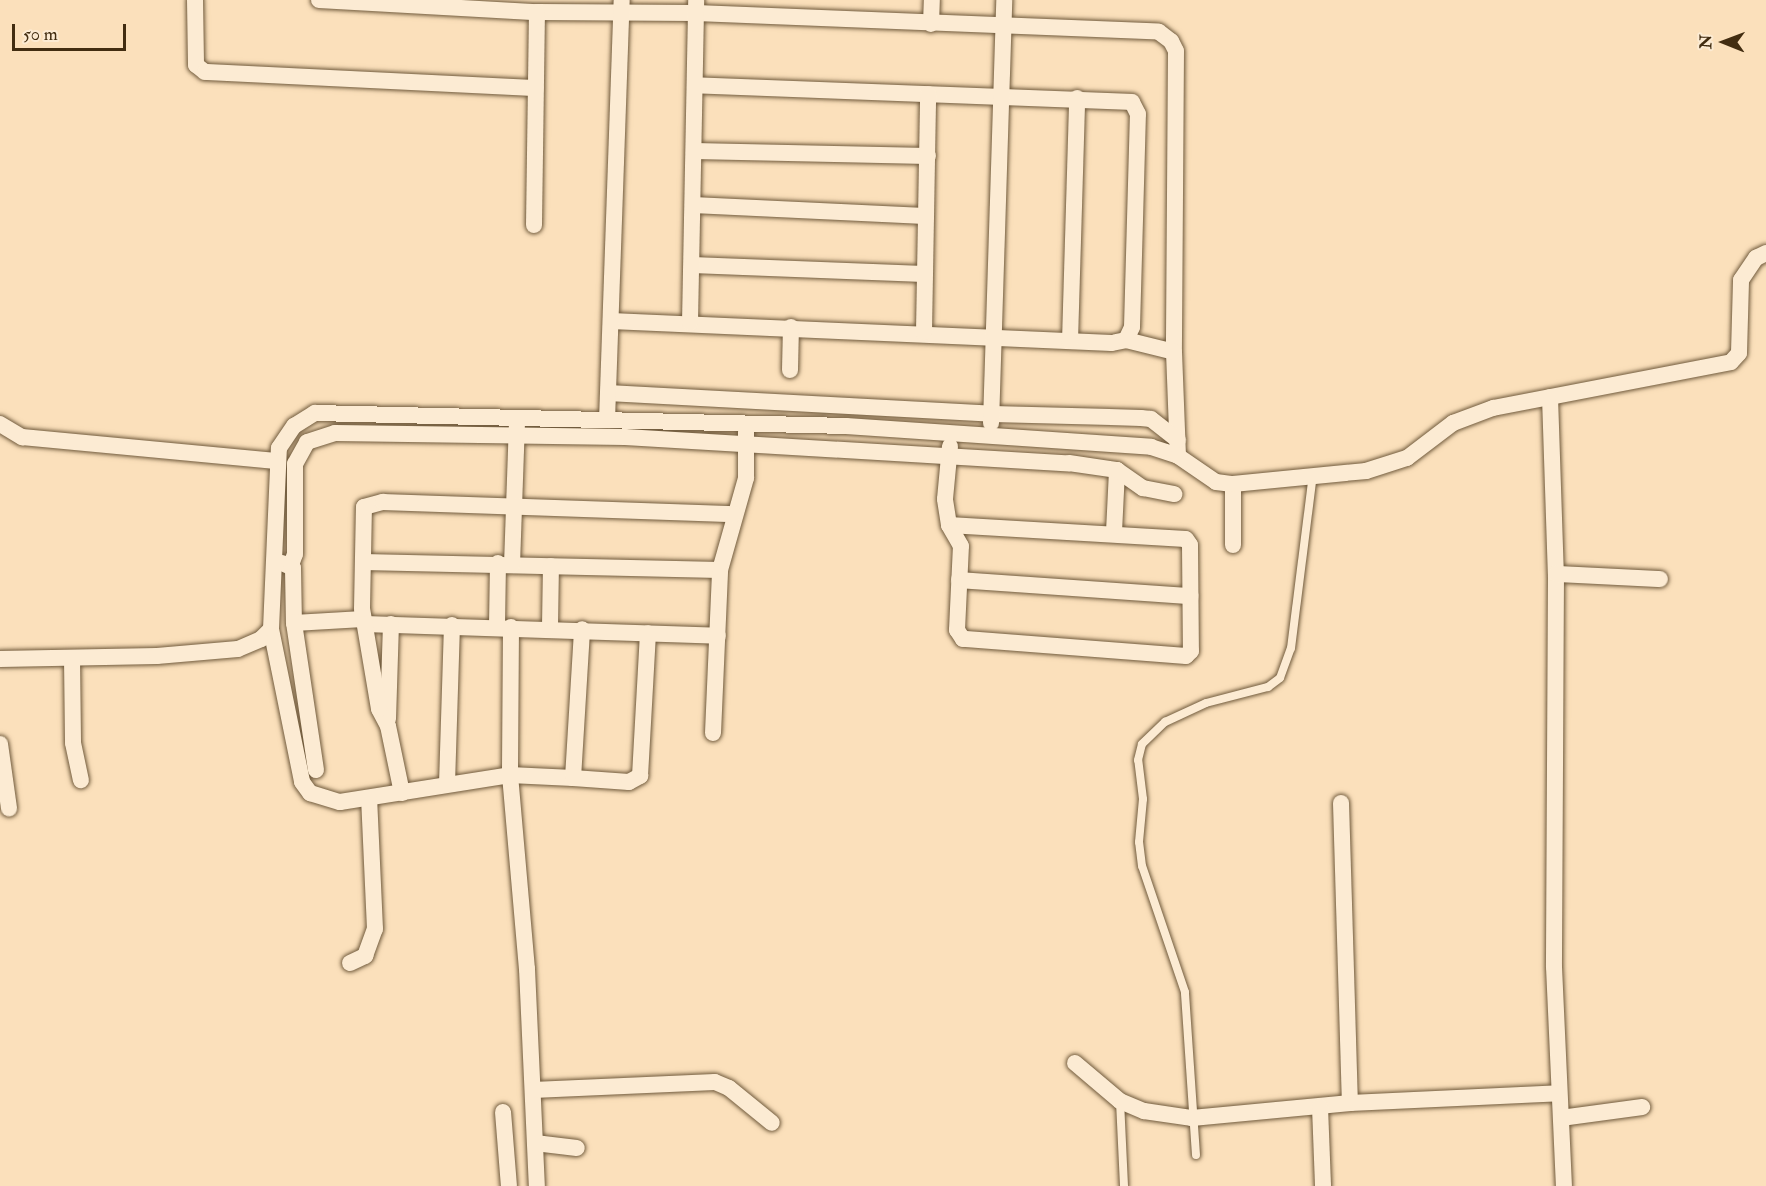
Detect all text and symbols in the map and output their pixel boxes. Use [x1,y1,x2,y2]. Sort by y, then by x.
scale bar [15,12,129,50]
north arrow [1694,12,1754,72]
text: 50 m [23,23,58,46]
text: N [1696,34,1716,49]

